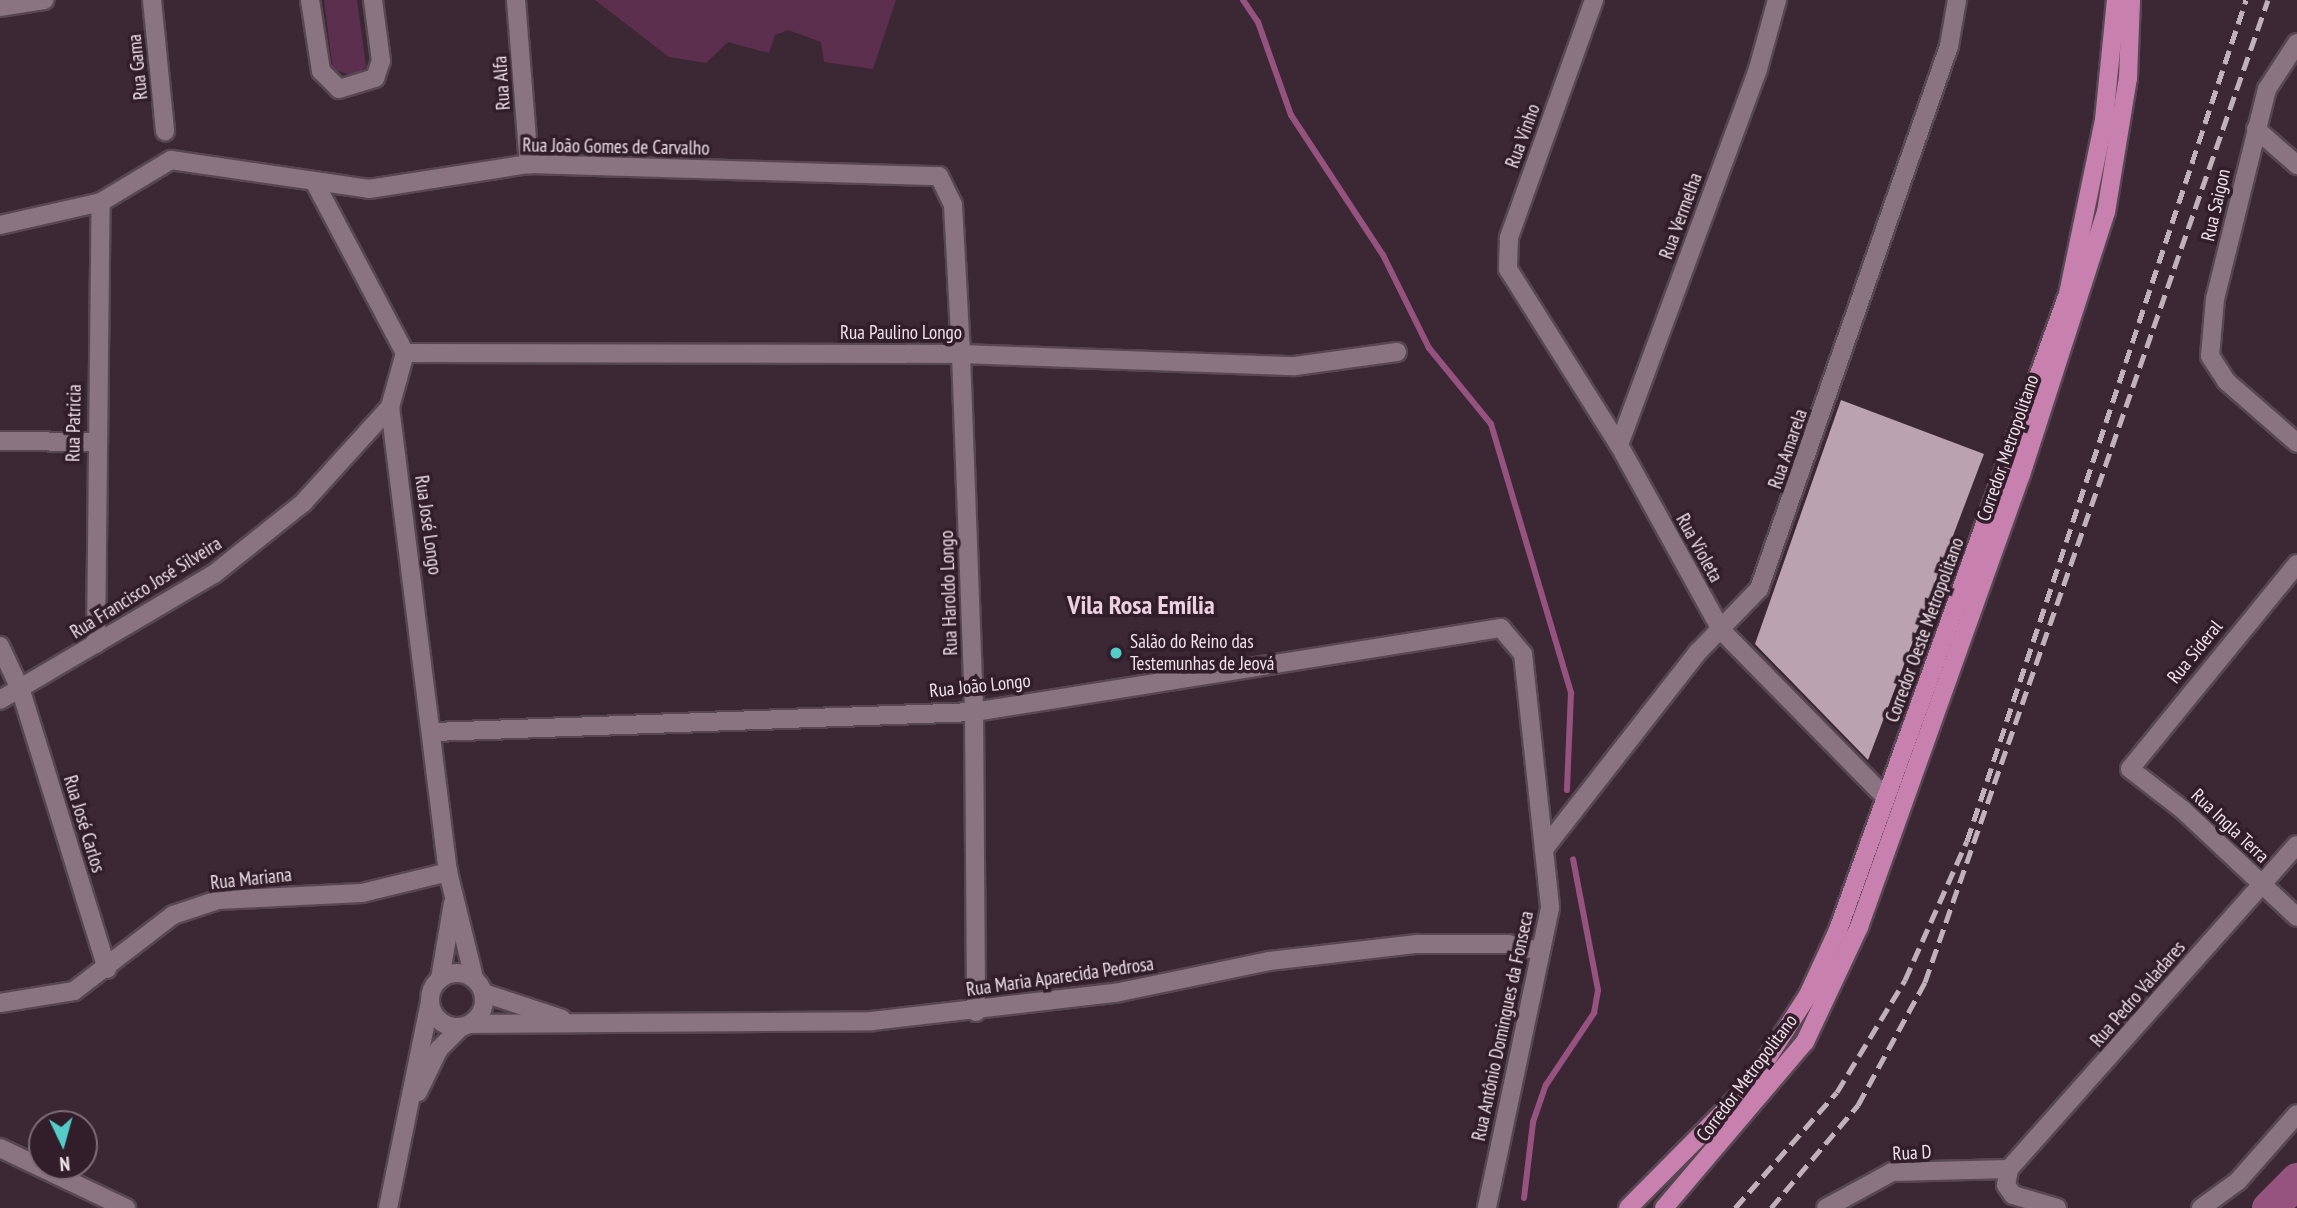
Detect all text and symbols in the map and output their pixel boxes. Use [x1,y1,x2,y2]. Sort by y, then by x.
street label: Rua Gama [123,33,153,101]
street label: Rua Alfa [489,55,515,111]
street label: Rua Vinho [1501,101,1545,171]
street label: Rua João Gomes de Carvalho [522,134,710,160]
street label: Rua Saigon [2197,167,2235,243]
street label: Rua Vermelha [1655,170,1707,262]
street label: Rua Paulino Longo [840,322,962,344]
street label: Corredor Metropolitano [1972,372,2044,524]
street label: Rua Patricia [62,384,86,462]
street label: Rua Amarela [1764,406,1812,492]
street label: Rua José Longo [410,474,446,576]
street label: Rua Violeta [1671,510,1727,586]
street label: Rua Haroldo Longo [935,530,963,656]
street label: Rua Francisco José Silveira [66,532,226,644]
street label: Corredor Oeste Metropolitano [1881,535,1969,725]
district label: Vila Rosa Emília [1067,589,1215,621]
street label: Rua Sideral [2163,616,2227,688]
place label: Salão do Reino das Testemunhas de Jeová [1130,631,1274,675]
marker: Salão do Reino das Testemunhas de Jeová [1108,645,1124,661]
street label: Rua João Longo [928,669,1032,703]
street label: Rua José Carlos [58,773,110,875]
street label: Rua Ingla Terra [2186,784,2274,868]
street label: Rua Mariana [209,863,293,895]
street label: Rua Antônio Domingues da Fonseca [1467,909,1539,1143]
street label: Rua Pedro Valadares [2086,936,2190,1052]
street label: Rua Maria Aparecida Pedrosa [964,953,1156,1001]
street label: Corredor Metropolitano [1692,1010,1802,1146]
north arrow [28,1110,98,1180]
street label: Rua D [1892,1141,1932,1165]
text: N [59,1152,71,1176]

